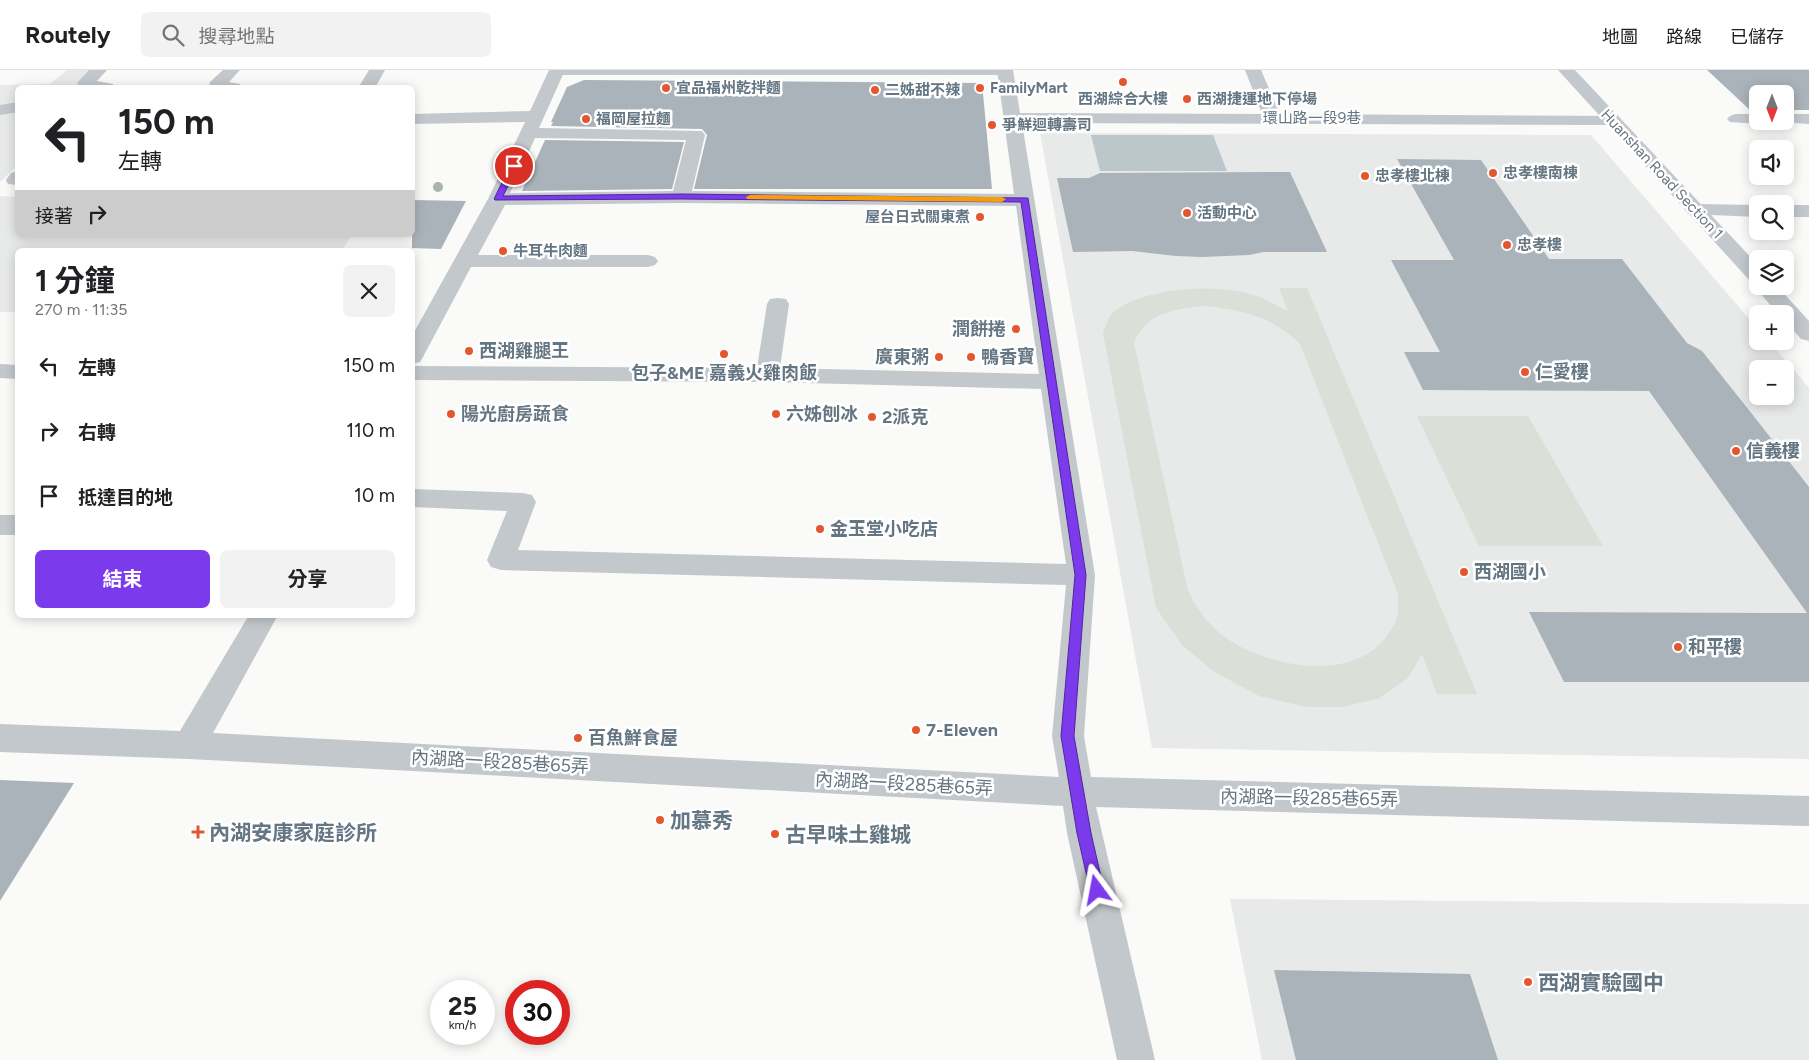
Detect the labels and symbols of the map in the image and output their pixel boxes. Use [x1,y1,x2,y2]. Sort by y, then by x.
marker: 西湖綜合大樓 [1117,76,1129,88]
place label: 宜品福州乾拌麵 [676,79,781,97]
place label: FamilyMart [990,79,1068,97]
place label: 二姊甜不辣 [885,81,961,99]
marker: 宜品福州乾拌麵 [660,82,672,94]
marker: FamilyMart [974,82,986,94]
marker: 二姊甜不辣 [869,84,881,96]
north arrow [1749,85,1794,130]
place label: 西湖綜合大樓 [1078,90,1168,108]
place label: 西湖捷運地下停場 [1197,90,1317,108]
marker: 西湖捷運地下停場 [1181,93,1193,105]
street label: Huanshan Road Section 1 [1597,105,1727,243]
street label: 環山路一段9巷 [1263,109,1361,127]
place label: 福岡屋拉麵 [596,110,671,128]
marker: 福岡屋拉麵 [580,113,592,125]
place label: 爭鮮迴轉壽司 [1002,116,1092,134]
marker: 爭鮮迴轉壽司 [986,119,998,131]
pin [493,145,535,187]
place label: 忠孝樓南棟 [1503,164,1578,182]
place label: 忠孝樓北棟 [1375,167,1450,185]
marker: 忠孝樓南棟 [1487,167,1499,179]
marker: 忠孝樓北棟 [1359,170,1371,182]
place label: 活動中心 [1197,204,1257,222]
marker: 活動中心 [1181,207,1193,219]
place label: 屋台日式關東煮 [865,208,970,226]
marker: 屋台日式關東煮 [974,211,986,223]
place label: 忠孝樓 [1517,236,1562,254]
marker: 忠孝樓 [1501,239,1513,251]
place label: 牛耳牛肉麵 [513,242,588,260]
marker: 牛耳牛肉麵 [497,245,509,257]
place label: 潤餅捲 [952,318,1006,340]
marker: 潤餅捲 [1010,323,1022,335]
place label: 西湖雞腿王 [479,340,569,362]
marker: 西湖雞腿王 [463,345,475,357]
place label: 廣東粥 [875,346,929,368]
place label: 鴨香寶 [981,346,1035,368]
marker: 包子&ME 嘉義火雞肉飯 [718,348,730,360]
marker: 廣東粥 [933,351,945,363]
marker: 鴨香寶 [965,351,977,363]
place label: 仁愛樓 [1535,361,1589,383]
place label: 包子&ME 嘉義火雞肉飯 [631,362,817,384]
marker: 仁愛樓 [1519,366,1531,378]
place label: 陽光廚房蔬食 [461,403,569,425]
place label: 六姊刨冰 [786,403,858,425]
place label: 2派克 [882,406,928,428]
marker: 陽光廚房蔬食 [445,408,457,420]
marker: 六姊刨冰 [770,408,782,420]
marker: 2派克 [866,411,878,423]
place label: 信義樓 [1746,440,1800,462]
marker: 信義樓 [1730,445,1742,457]
place label: 金玉堂小吃店 [830,518,938,540]
marker: 金玉堂小吃店 [814,523,826,535]
place label: 西湖國小 [1474,561,1546,583]
marker: 西湖國小 [1458,566,1470,578]
place label: 和平樓 [1688,636,1742,658]
marker: 和平樓 [1672,641,1684,653]
place label: 7-Eleven [926,719,998,741]
marker: 7-Eleven [910,724,922,736]
place label: 百魚鮮食屋 [588,727,678,749]
marker: 百魚鮮食屋 [572,732,584,744]
street label: 內湖路一段285巷65弄 [411,746,589,778]
street label: 內湖路一段285巷65弄 [815,768,993,800]
street label: 內湖路一段285巷65弄 [1220,785,1398,811]
place label: 加慕秀 [670,808,733,833]
marker: 加慕秀 [654,814,666,826]
place label: 內湖安康家庭診所 [209,820,377,845]
place label: 古早味土雞城 [785,822,911,847]
marker: 內湖安康家庭診所 [191,825,205,839]
marker: 古早味土雞城 [769,828,781,840]
position arrow [1070,863,1122,915]
place label: 西湖實驗國中 [1538,970,1664,995]
marker: 西湖實驗國中 [1522,976,1534,988]
speed limit sign: 30 [505,980,570,1045]

